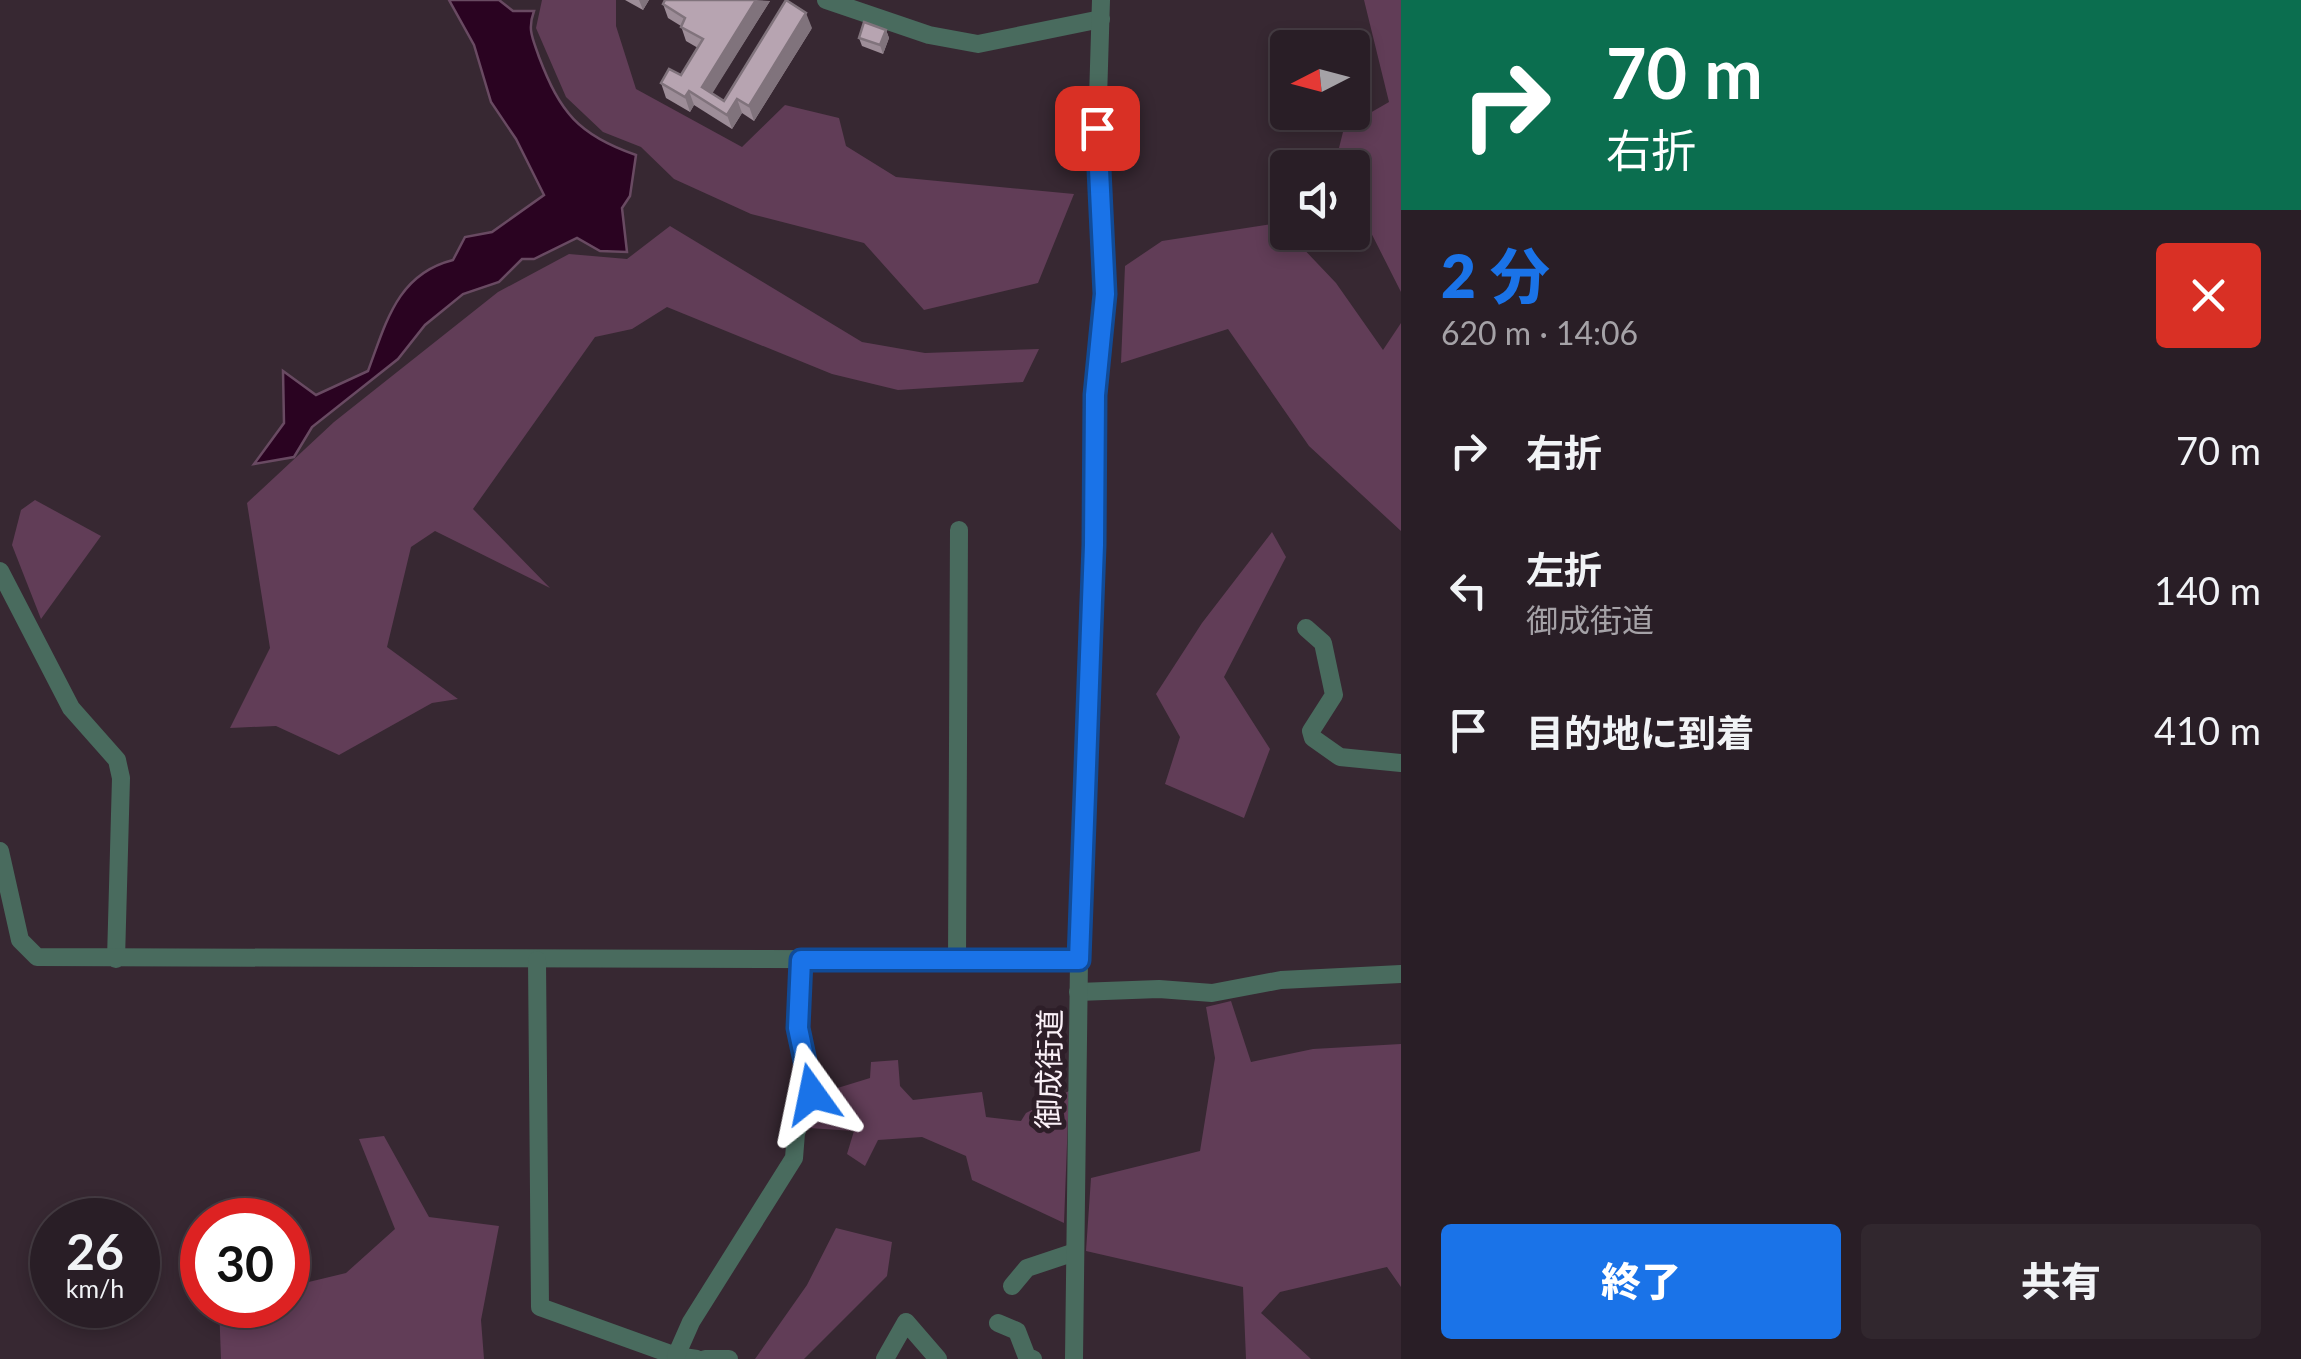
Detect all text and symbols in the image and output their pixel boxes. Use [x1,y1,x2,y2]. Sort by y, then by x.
north arrow [1270,30,1370,130]
map controls [1270,30,1370,250]
text: 70 m [1606,30,1763,114]
icon: right [1441,40,1571,170]
pin [1055,86,1140,171]
icon: arrive [1070,101,1125,156]
text: 右折 [1606,123,1696,177]
button: sound [1270,150,1370,250]
text: 2 分 [1441,239,1550,311]
button: close [2156,243,2261,348]
text: 620 m · 14:06 [1441,313,1638,352]
icon: right [1441,423,1496,478]
text: 70 m [2176,427,2261,473]
text: 右折 [1526,429,1602,475]
text: 左折 [1526,546,1602,592]
icon: left [1441,563,1496,618]
text: 140 m [2154,567,2261,613]
text: 御成街道 [1526,600,1654,639]
icon: arrive [1441,703,1496,758]
text: 410 m [2154,707,2261,753]
text: 目的地に到着 [1526,709,1754,755]
street label: 御成街道 [1029,1009,1067,1129]
position arrow [760,1042,864,1146]
speed limit sign: 30 [180,1198,310,1328]
text: 26 [66,1221,124,1281]
button: 終了 [1441,1224,1841,1339]
button: 共有 [1861,1224,2261,1339]
text: km/h [66,1273,124,1303]

